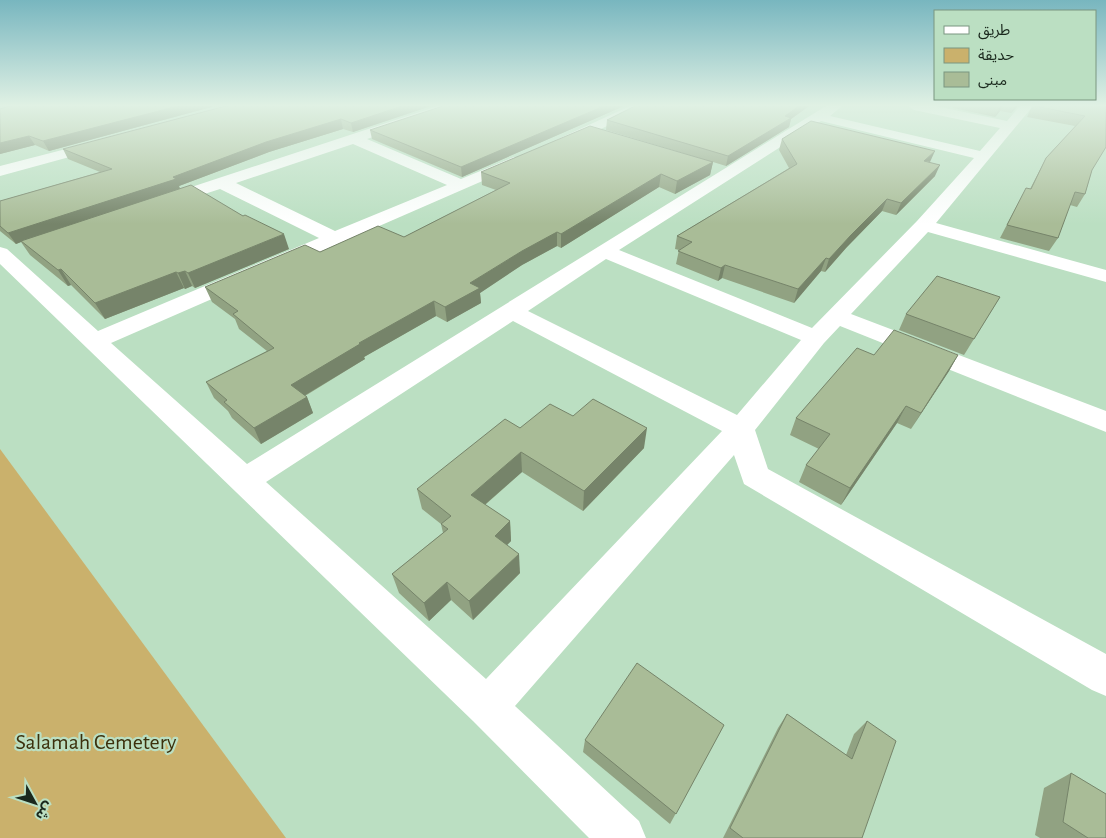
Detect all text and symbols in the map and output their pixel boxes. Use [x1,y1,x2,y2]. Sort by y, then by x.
legend [934,10,1096,100]
text: طريق [978,23,1010,40]
text: حديقة [978,48,1014,63]
text: مبنى [978,73,1007,89]
park label: Salamah Cemetery [16,731,177,753]
north arrow [10,778,60,828]
text: ش [33,799,56,823]

